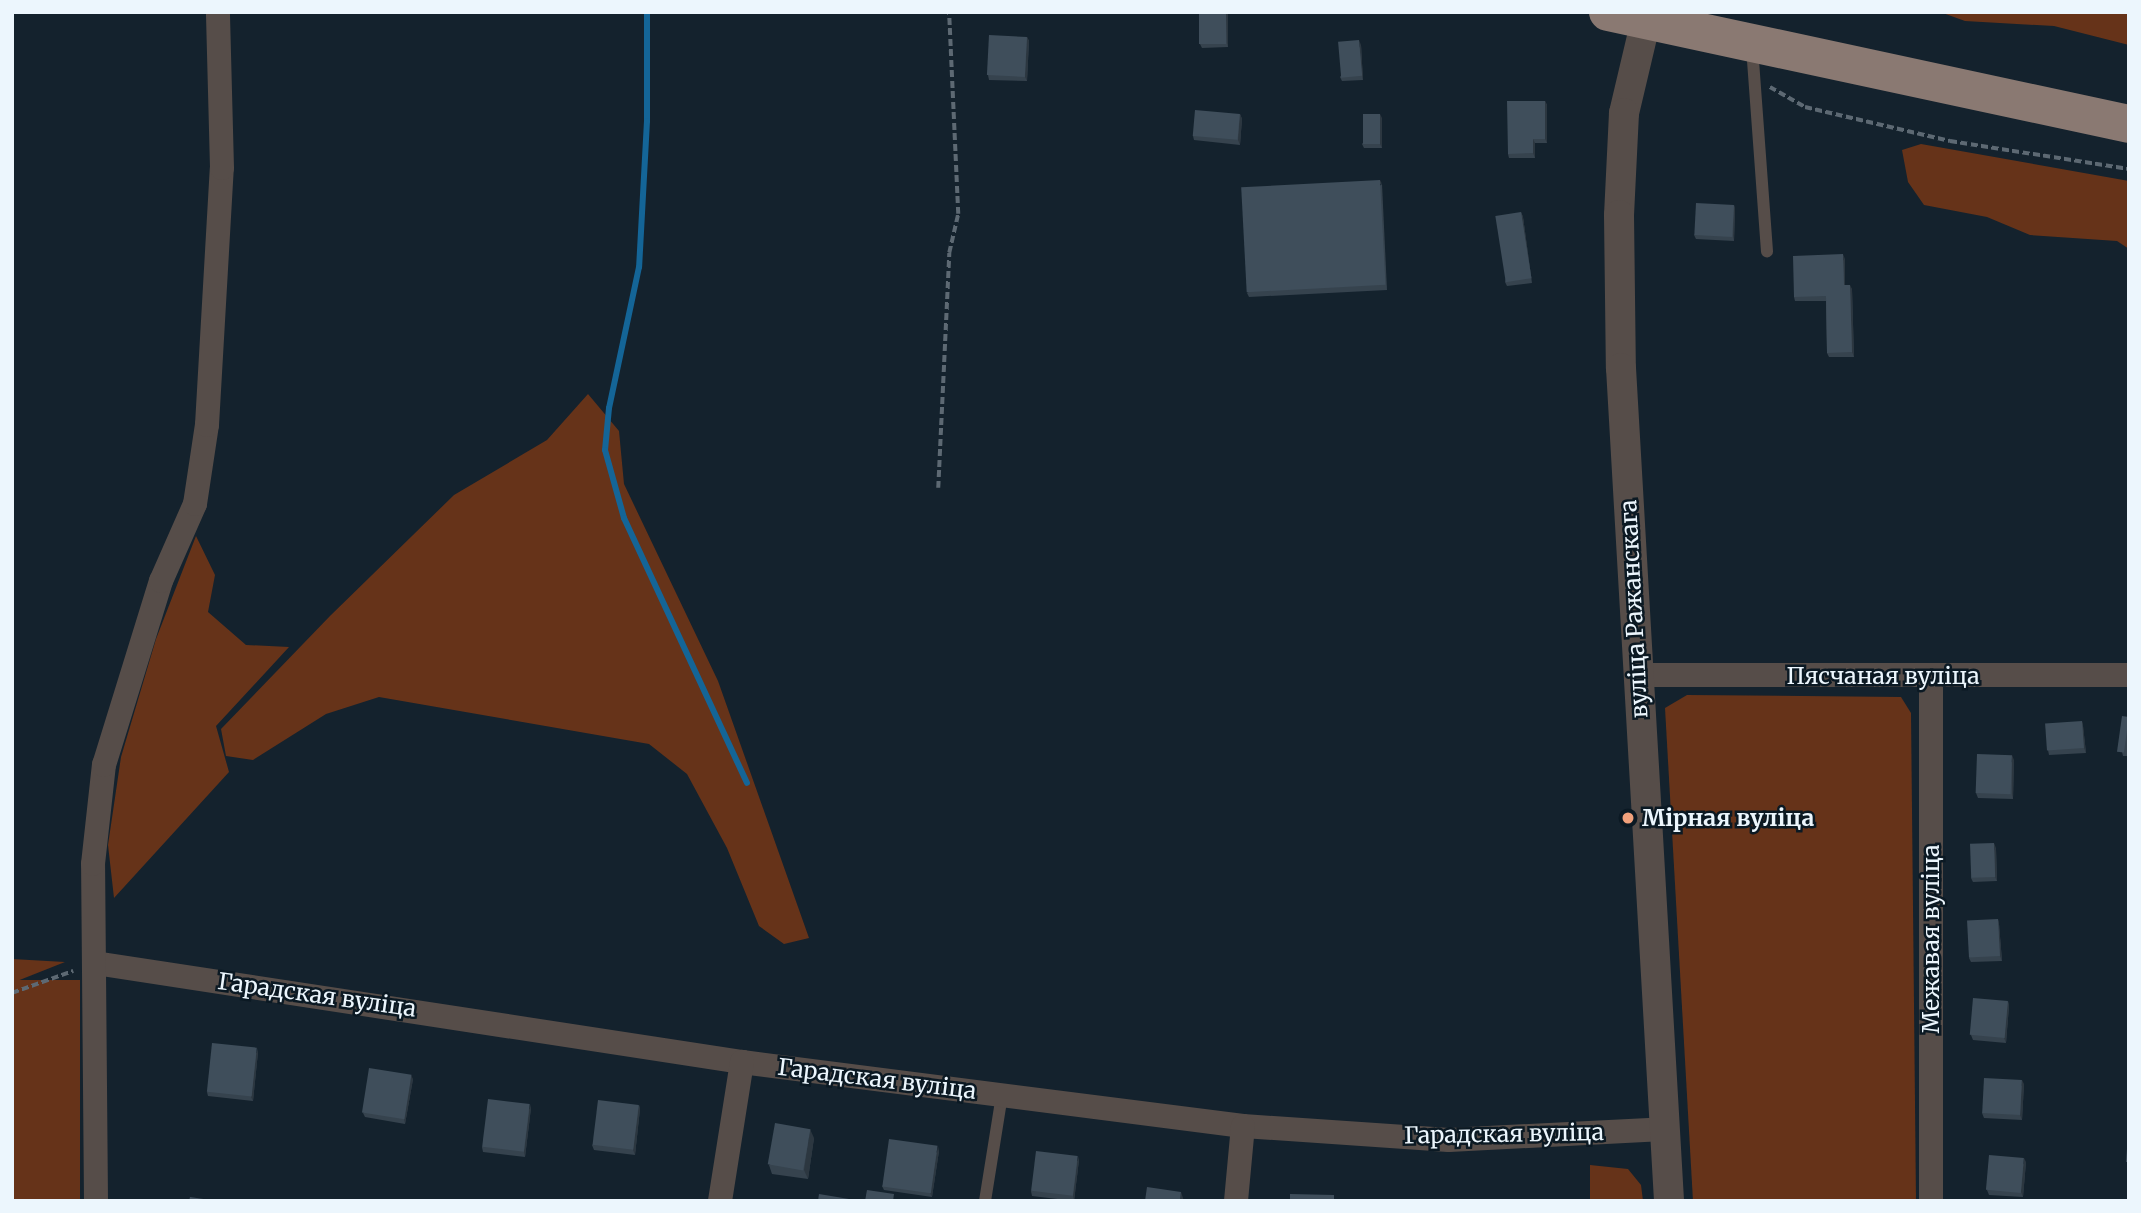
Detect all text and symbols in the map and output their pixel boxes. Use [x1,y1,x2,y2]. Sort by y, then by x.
street label: вуліца Ражанскага [1614,499,1654,719]
street label: Пясчаная вуліца [1786,662,1980,690]
place label: Мірная вуліца [1642,804,1814,832]
marker: Мірная вуліца [1620,810,1636,826]
street label: Межавая вуліца [1917,845,1945,1033]
street label: Гарадская вуліца [216,967,418,1023]
street label: Гарадская вуліца [776,1053,978,1105]
street label: Гарадская вуліца [1404,1118,1604,1150]

